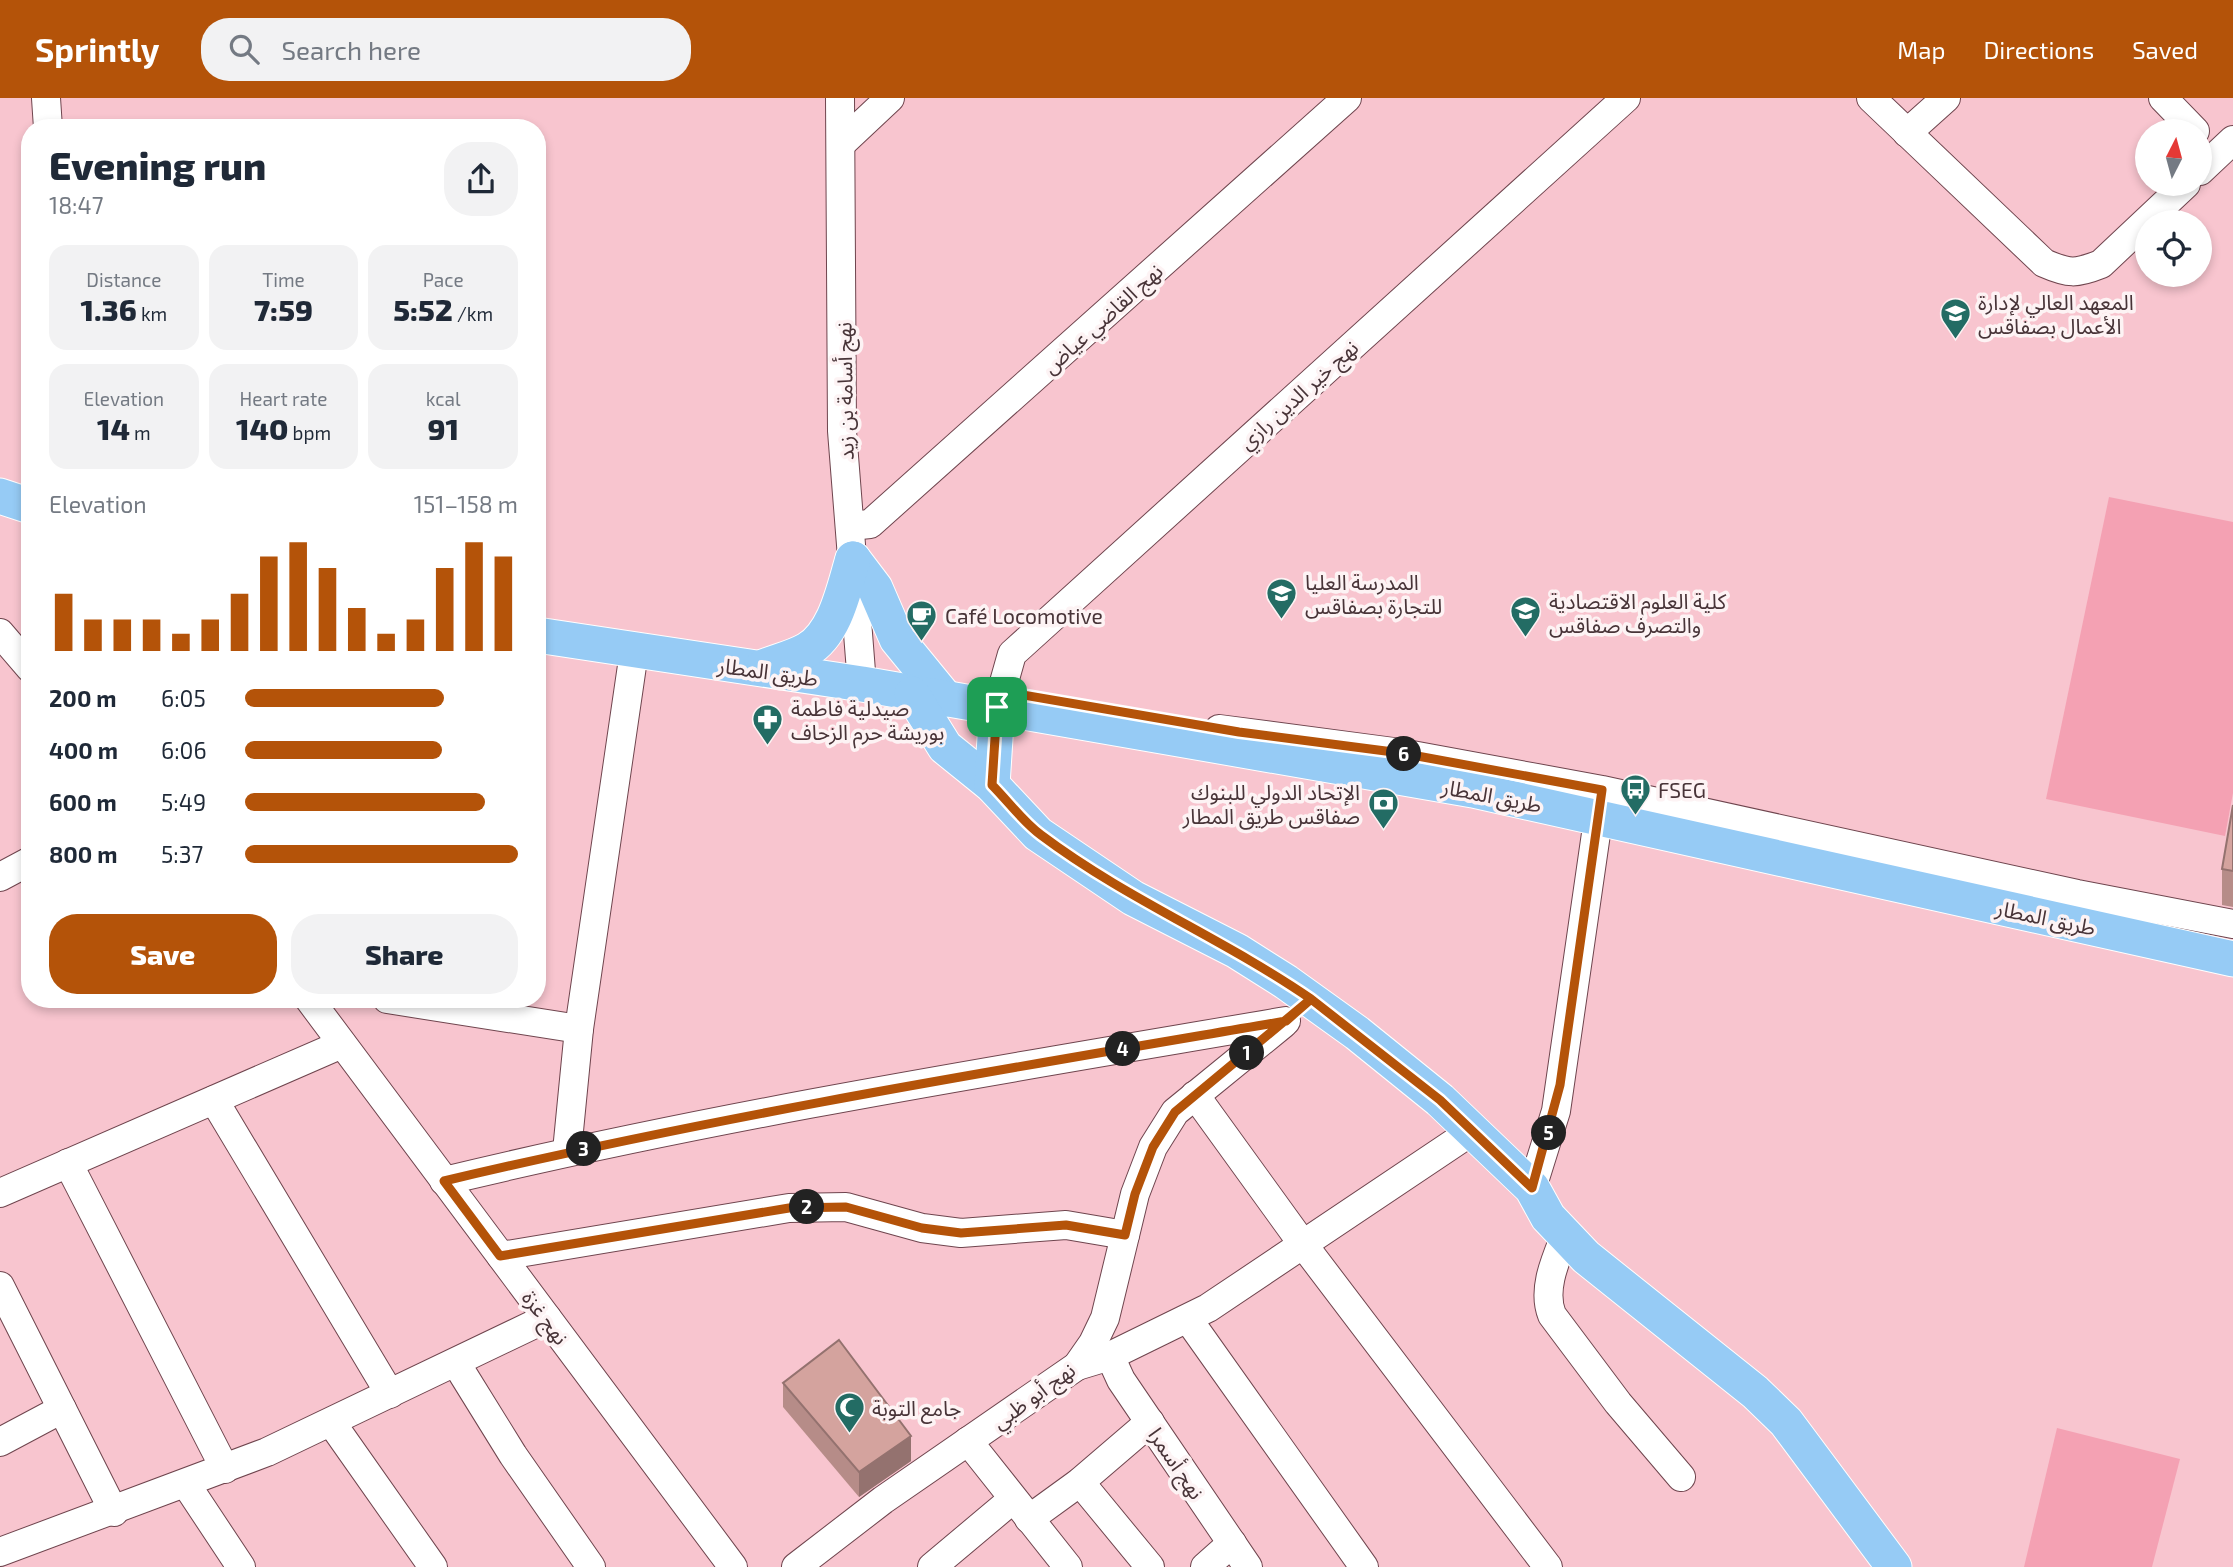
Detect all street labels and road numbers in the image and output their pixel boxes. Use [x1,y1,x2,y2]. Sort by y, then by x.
street label: نهج القاضي عياض [1037,258,1170,382]
street label: نهج أسامة بن زيد [830,322,862,460]
street label: نهج خير الدين رازي [1233,334,1366,458]
street label: طريق المطار [715,651,820,692]
street label: طريق المطار [1439,773,1544,819]
street label: طريق المطار [1993,894,2098,942]
street label: نهج غزة [514,1285,574,1351]
street label: نهج أبو ظبي [987,1356,1082,1437]
street label: نهج أسمرا [1141,1422,1210,1506]

